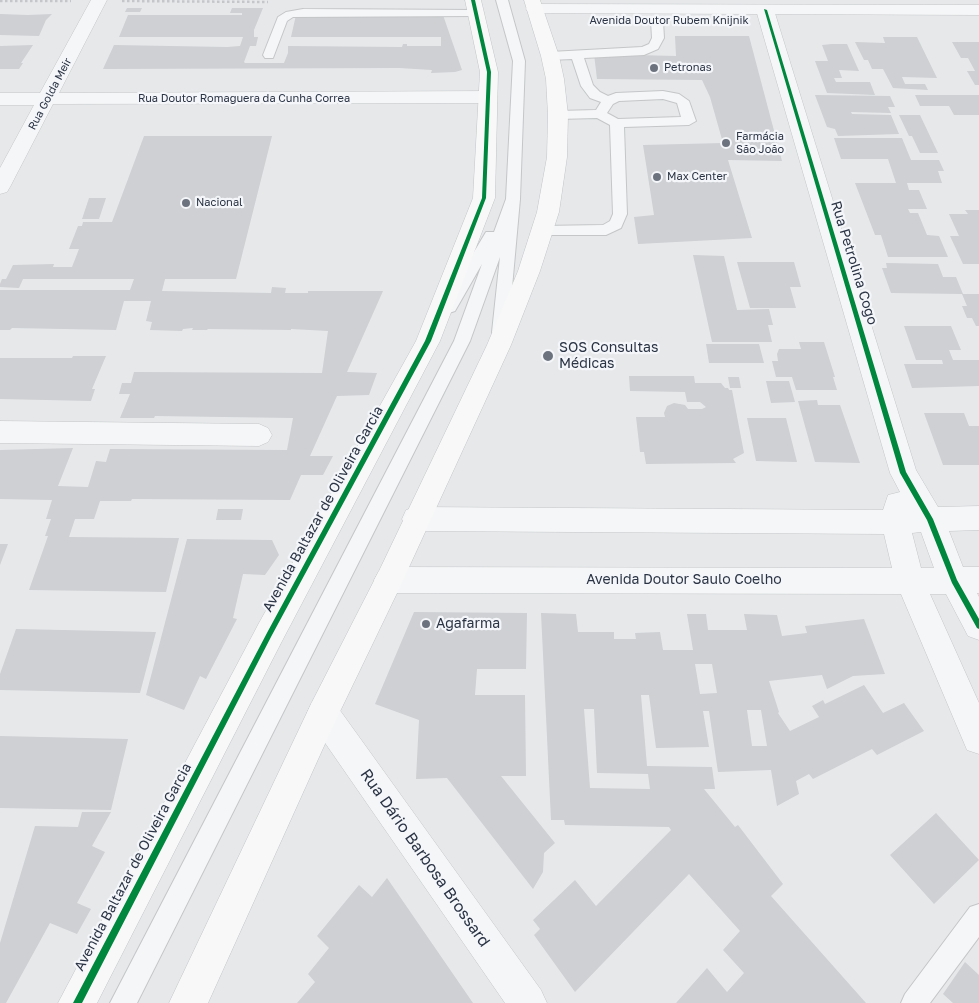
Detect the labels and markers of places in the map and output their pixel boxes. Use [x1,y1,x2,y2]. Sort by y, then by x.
place label: Petronas [664,61,711,75]
marker: Petronas [648,62,660,74]
place label: Farmácia São João [736,130,784,156]
marker: Farmácia São João [720,137,732,149]
place label: Max Center [667,170,727,184]
marker: Max Center [651,171,663,183]
place label: Nacional [196,196,243,210]
marker: Nacional [180,197,192,209]
place label: SOS Consultas Médicas [559,340,658,372]
marker: SOS Consultas Médicas [541,349,555,363]
place label: Agafarma [436,616,500,632]
marker: Agafarma [420,618,432,630]

